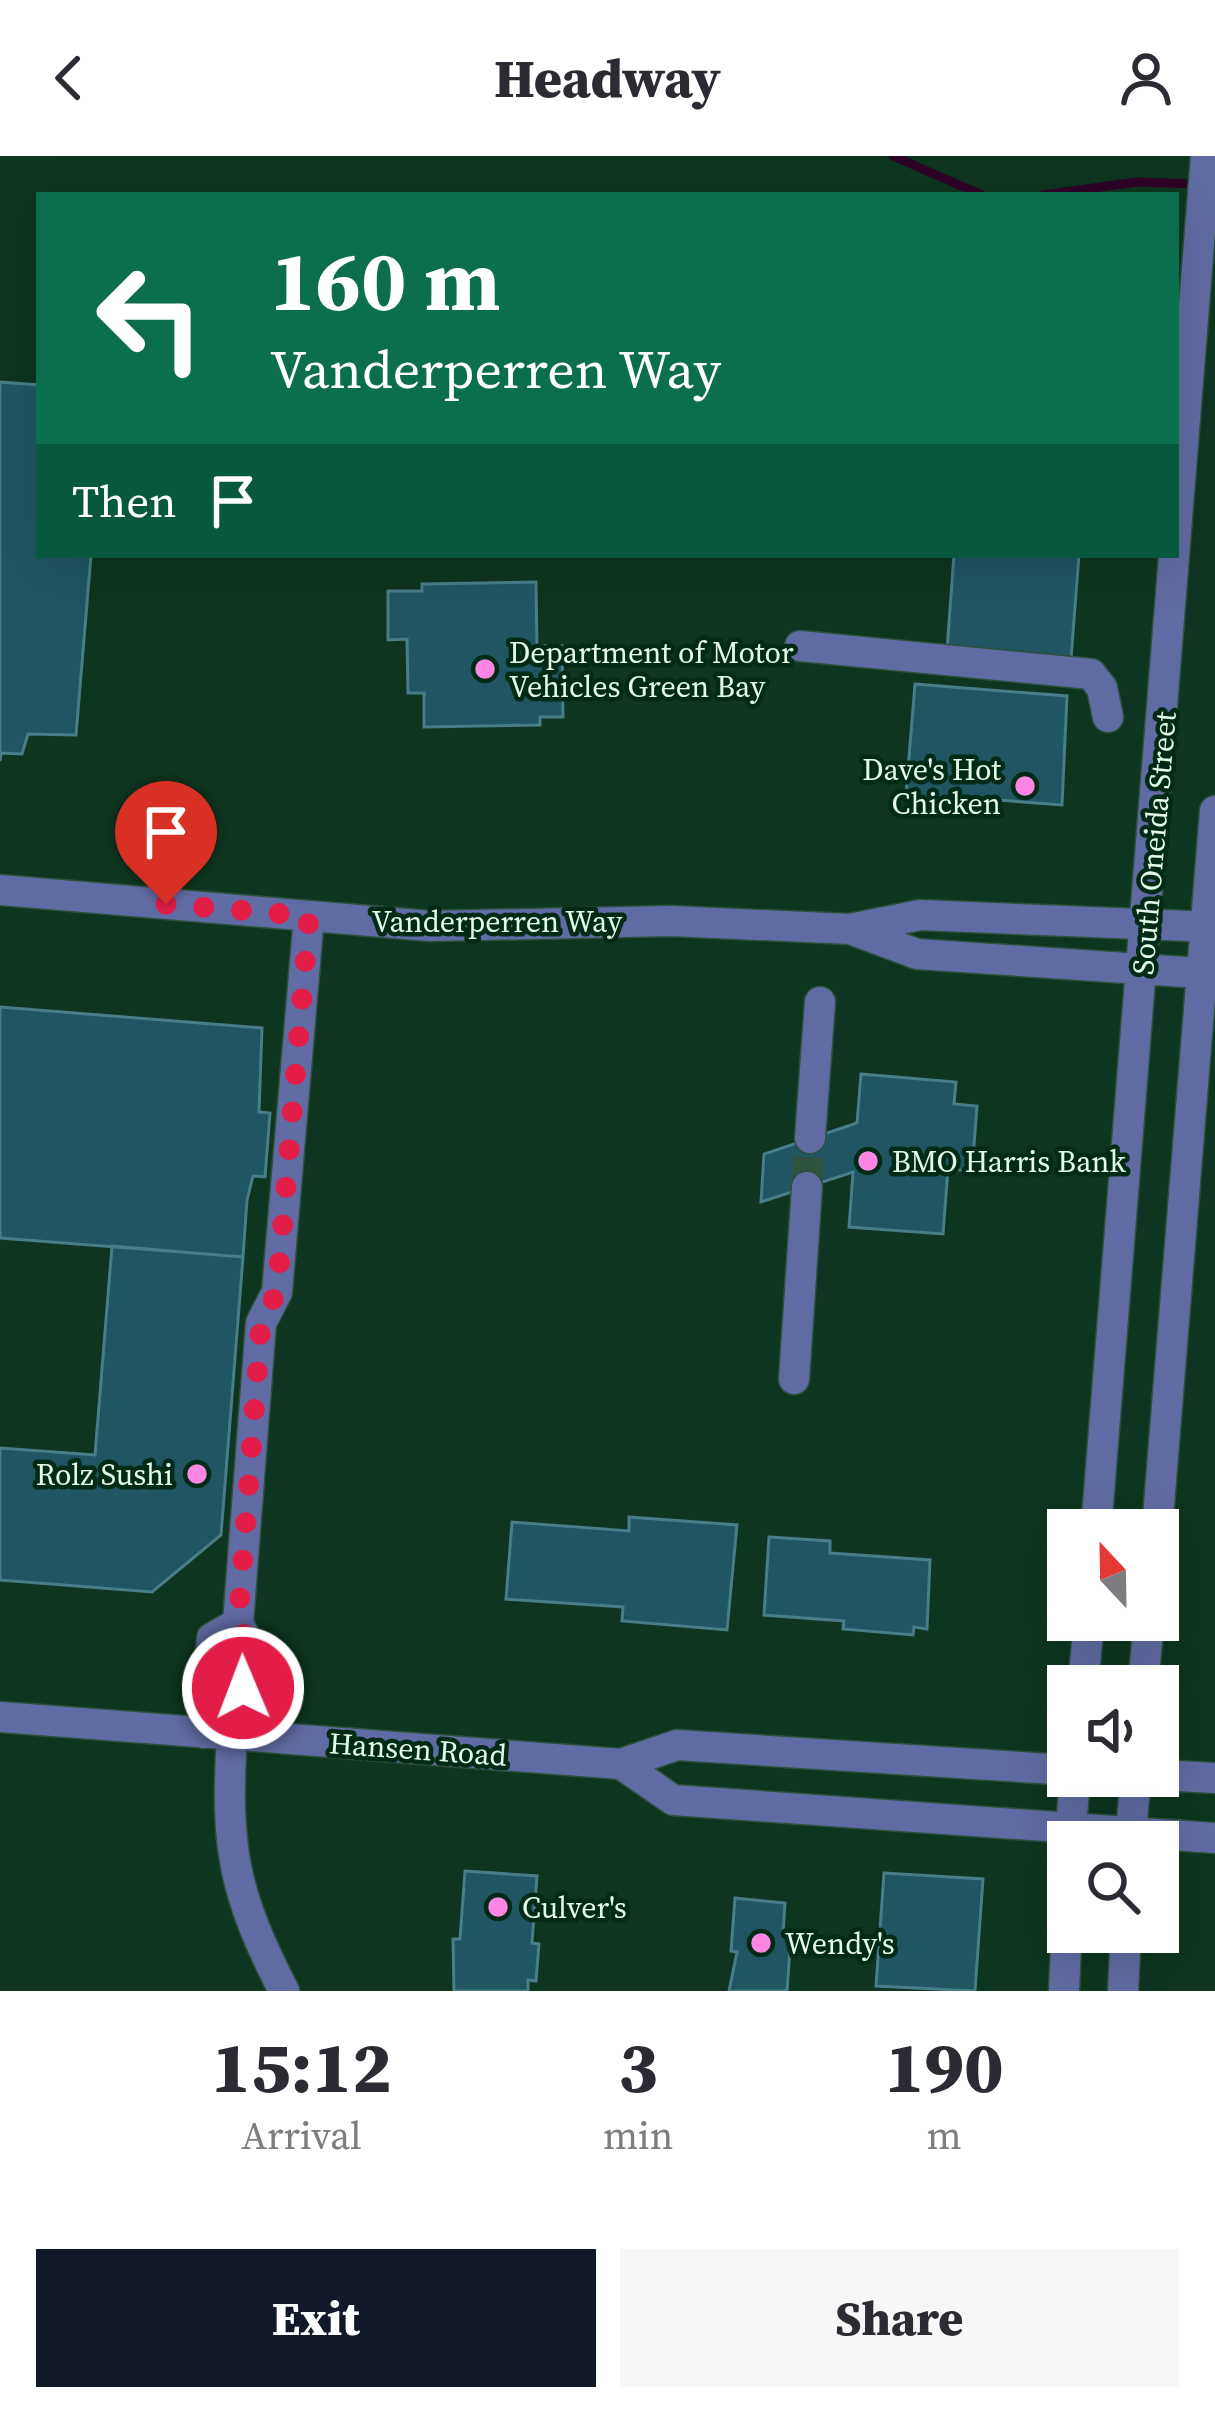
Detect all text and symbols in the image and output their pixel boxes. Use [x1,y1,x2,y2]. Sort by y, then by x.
text: Headway [494,41,721,115]
icon: back [36,45,102,111]
icon: person [1113,45,1179,111]
text: 160 m [270,223,501,338]
icon: left [72,240,228,396]
text: Vanderperren Way [270,332,721,406]
icon: arrive [200,468,266,534]
text: Then [72,470,176,532]
place label: Department of Motor Vehicles Green Bay [509,632,794,707]
marker: Department of Motor Vehicles Green Bay [472,656,498,682]
street label: South Oneida Street [1122,710,1186,976]
place label: Dave's Hot Chicken [862,749,1001,824]
marker: Dave's Hot Chicken [1012,773,1038,799]
pin [115,781,217,904]
icon: arrive [133,799,199,865]
street label: Vanderperren Way [372,901,623,942]
place label: BMO Harris Bank [892,1141,1126,1182]
marker: BMO Harris Bank [855,1148,881,1174]
place label: Rolz Sushi [36,1454,173,1495]
marker: Rolz Sushi [184,1461,210,1487]
north arrow [1047,1509,1179,1641]
map controls [1047,1509,1179,1953]
position arrow [180,1625,306,1751]
button: sound [1047,1665,1179,1797]
street label: Hansen Road [328,1722,508,1776]
button: search [1047,1821,1179,1953]
place label: Culver's [522,1887,627,1928]
marker: Culver's [485,1894,511,1920]
place label: Wendy's [785,1923,895,1964]
marker: Wendy's [748,1930,774,1956]
text: 15:12 [211,2017,392,2116]
text: 3 [618,2017,658,2116]
text: 190 [885,2017,1004,2116]
text: Arrival [241,2109,362,2162]
text: min [603,2109,673,2162]
text: m [927,2109,962,2162]
button: Exit [36,2249,596,2387]
button: Share [620,2249,1179,2387]

